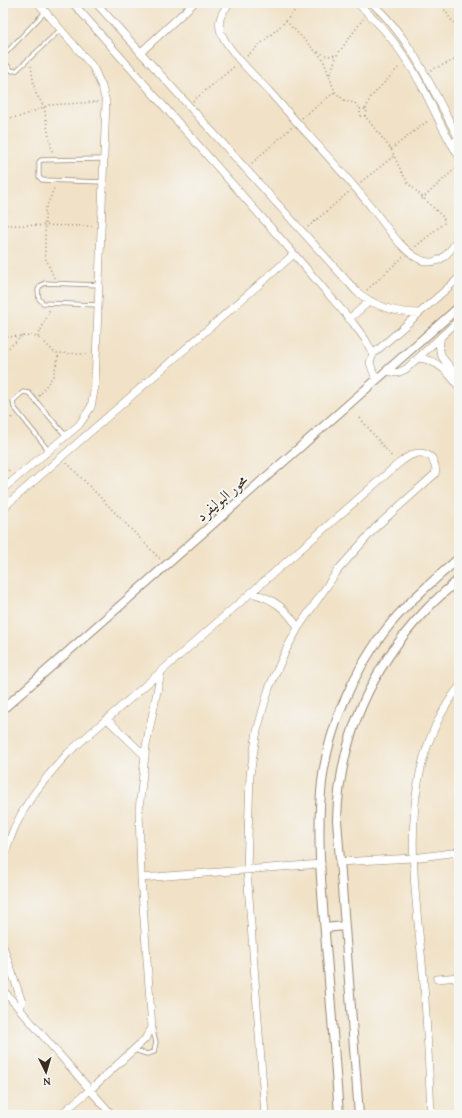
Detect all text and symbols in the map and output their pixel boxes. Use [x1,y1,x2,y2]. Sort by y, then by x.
street label: محور البوليفرد [191,469,252,526]
north arrow [26,1052,66,1092]
text: N [42,1074,51,1090]

